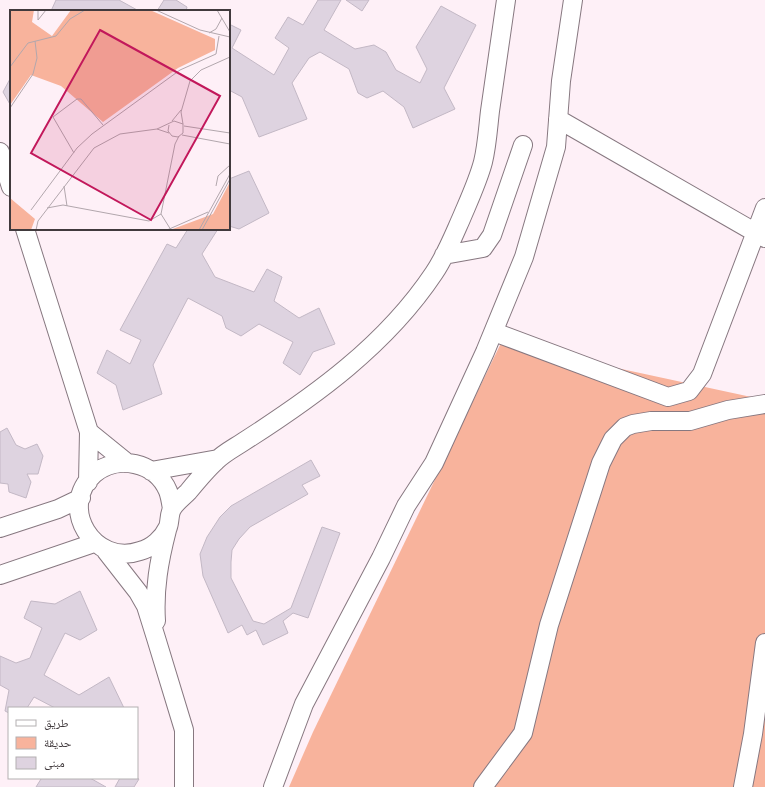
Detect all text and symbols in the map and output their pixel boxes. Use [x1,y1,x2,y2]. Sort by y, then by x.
inset map [10,10,230,230]
legend [8,707,138,779]
text: طريق [44,715,69,730]
text: حديقة [44,735,72,750]
text: مبنى [44,755,65,770]

